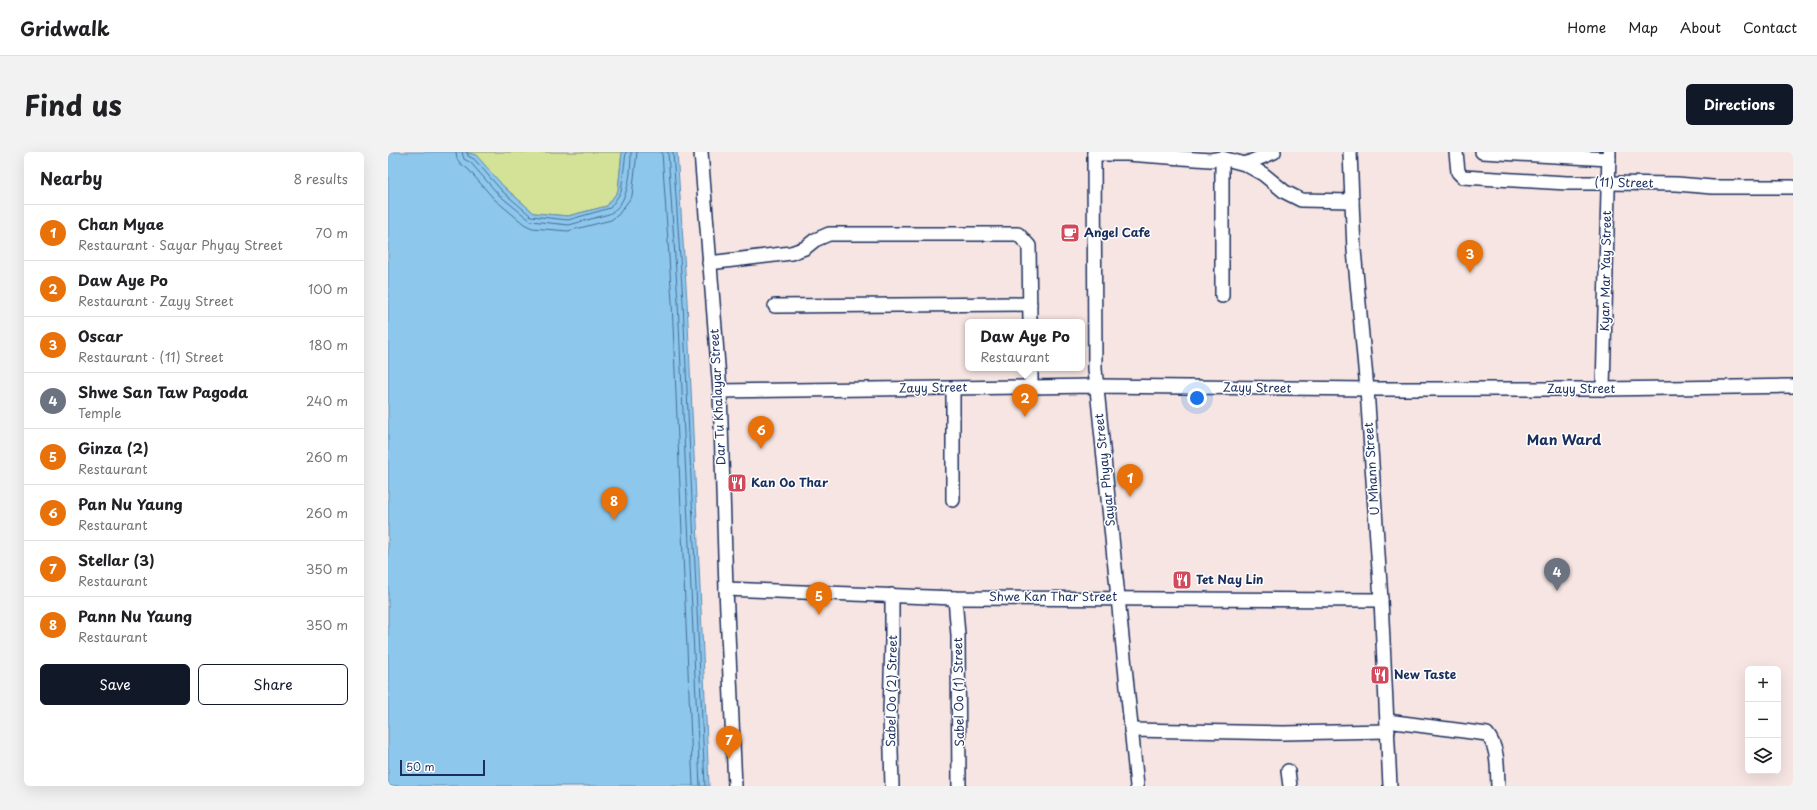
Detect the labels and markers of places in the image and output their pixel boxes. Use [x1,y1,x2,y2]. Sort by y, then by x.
cafe icon: Angel Cafe [1059,222,1081,244]
place label: Angel Cafe [1084,223,1151,241]
pin: 3 [1457,240,1483,273]
pin: 2 [1012,384,1038,417]
pin: 6 [748,416,774,449]
pin: 1 [1117,464,1143,497]
restaurant icon: Kan Oo Thar [726,472,748,494]
place label: Kan Oo Thar [751,473,829,491]
pin: 8 [601,487,627,520]
pin: 4 [1544,558,1570,591]
restaurant icon: Tet Nay Lin [1171,569,1193,591]
place label: Tet Nay Lin [1196,570,1264,588]
pin: 5 [806,582,832,615]
restaurant icon: New Taste [1369,664,1391,686]
place label: New Taste [1394,665,1457,683]
pin: 7 [716,726,742,759]

